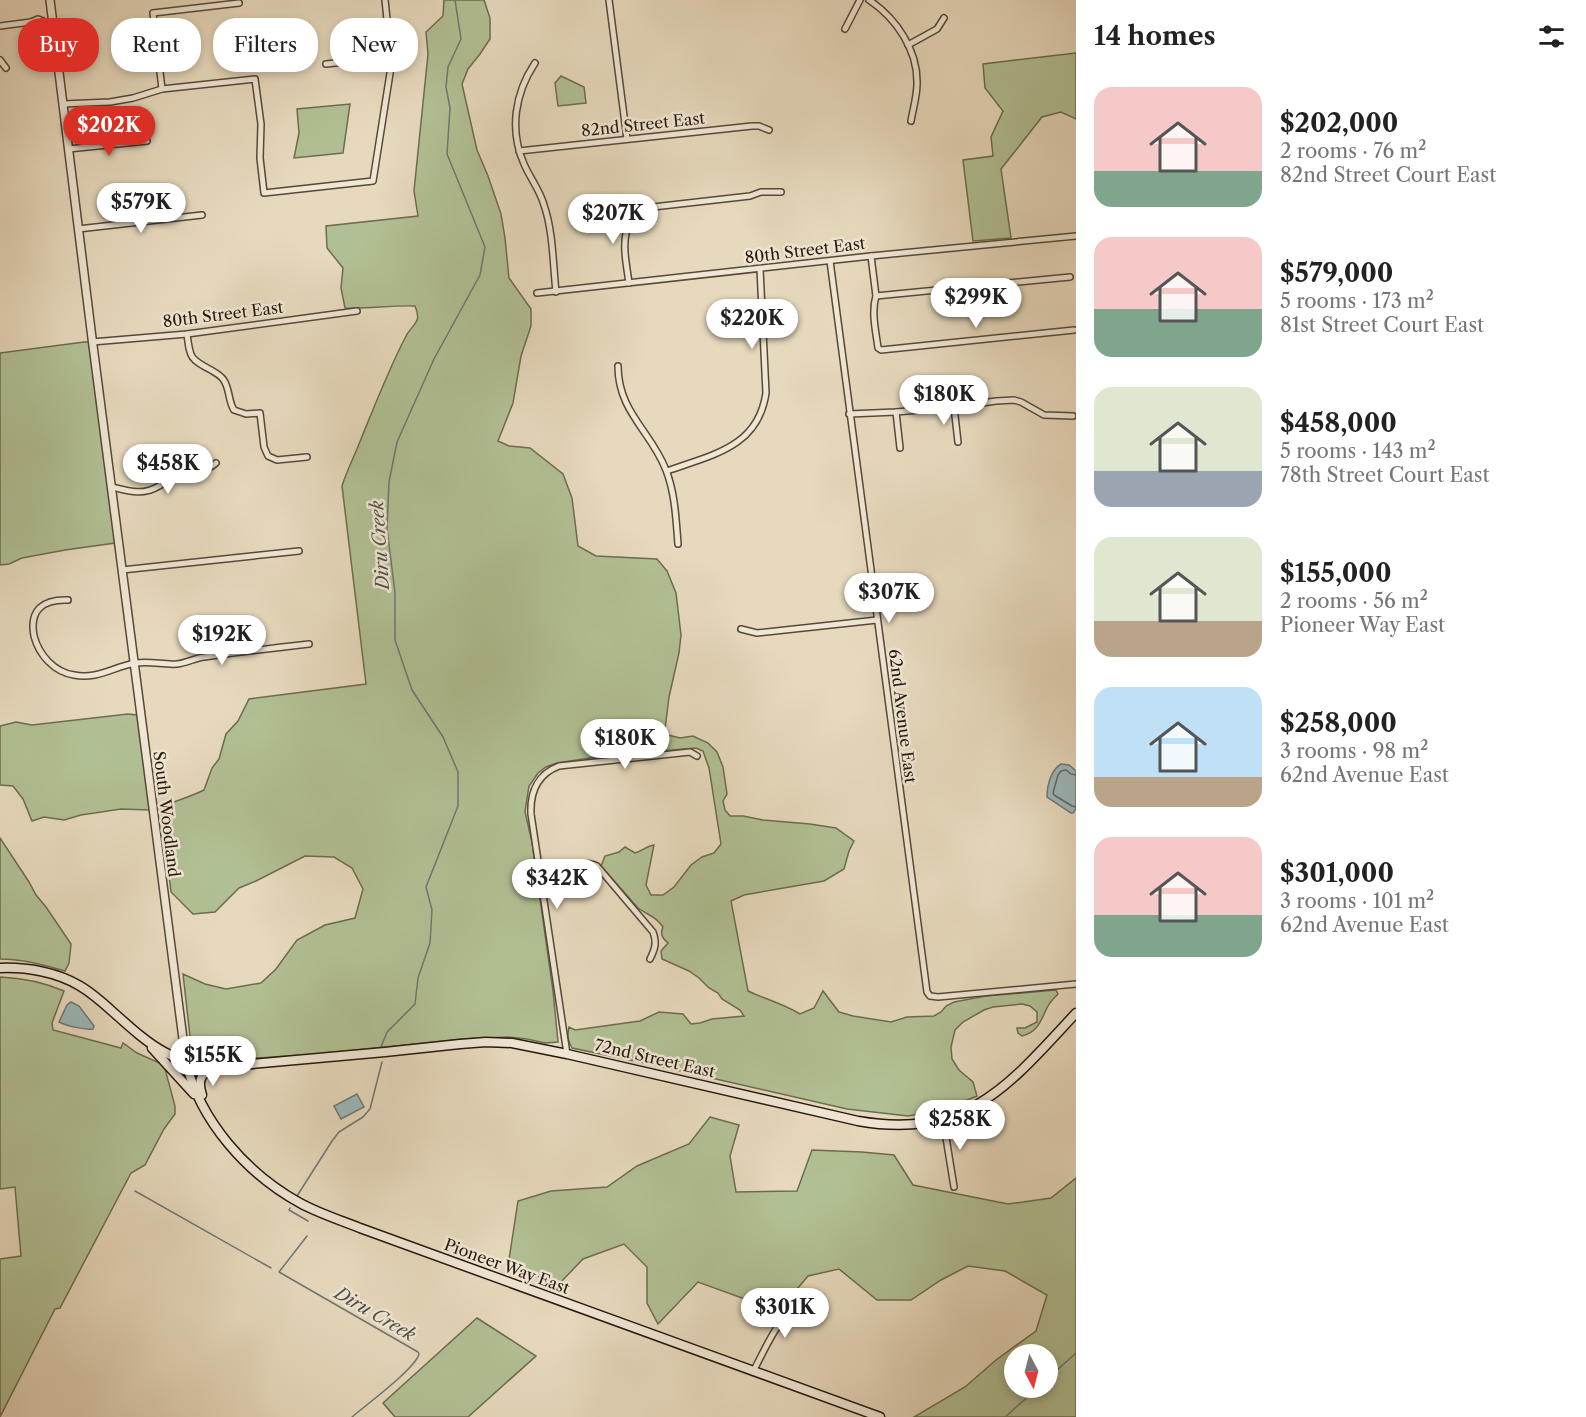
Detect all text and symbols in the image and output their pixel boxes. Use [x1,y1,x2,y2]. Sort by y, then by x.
chip: Buy [18,18,99,72]
chip: Rent [111,18,201,72]
chip: Filters [213,18,318,72]
chip: New [330,18,418,72]
text: 14 homes [1094,20,1216,52]
icon: filters [1535,20,1568,53]
pin: $202K [67,106,151,157]
text: $202,000 [1280,107,1398,139]
street label: 82nd Street East [580,108,706,140]
icon: home [1142,111,1214,183]
text: $202K [77,113,141,137]
text: 2 rooms · 76 m² [1280,139,1426,163]
text: 82nd Street Court East [1280,163,1496,187]
pin: $579K [99,183,183,234]
text: $579K [111,190,171,214]
pin: $207K [571,194,655,245]
text: $207K [582,201,644,225]
street label: 80th Street East [744,233,867,267]
text: $579,000 [1280,257,1393,289]
icon: home [1142,261,1214,333]
pin: $299K [934,278,1018,329]
text: $299K [945,285,1007,309]
text: 5 rooms · 173 m² [1280,289,1434,313]
street label: 80th Street East [162,297,285,331]
pin: $220K [710,299,794,350]
text: $220K [720,306,784,330]
text: 81st Street Court East [1280,313,1484,337]
pin: $180K [902,375,986,426]
text: $180K [913,382,975,406]
text: $458,000 [1280,407,1397,439]
icon: home [1142,411,1214,483]
text: 5 rooms · 143 m² [1280,439,1436,463]
pin: $458K [126,444,210,495]
text: $458K [137,451,199,475]
text: 78th Street Court East [1280,463,1489,487]
water label: Diru Creek [366,499,394,592]
text: $155,000 [1280,557,1391,589]
icon: home [1142,561,1214,633]
pin: $307K [847,573,931,624]
text: $307K [858,580,920,604]
text: 2 rooms · 56 m² [1280,589,1428,613]
text: Pioneer Way East [1280,613,1445,637]
pin: $192K [180,615,264,666]
text: $192K [192,622,252,646]
street label: 62nd Avenue East [885,648,921,785]
text: $258,000 [1280,707,1397,739]
icon: home [1142,711,1214,783]
pin: $180K [583,719,667,770]
text: $180K [594,726,656,750]
text: 3 rooms · 98 m² [1280,739,1428,763]
street label: South Woodland [149,750,185,879]
text: 62nd Avenue East [1280,763,1449,787]
text: $301,000 [1280,857,1394,889]
pin: $342K [515,859,599,910]
icon: home [1142,861,1214,933]
text: $342K [526,866,588,890]
text: 3 rooms · 101 m² [1280,889,1434,913]
text: 62nd Avenue East [1280,913,1449,937]
street label: 72nd Street East [593,1034,717,1082]
pin: $155K [171,1036,255,1087]
text: $155K [184,1043,242,1067]
pin: $258K [918,1100,1002,1151]
text: $258K [929,1107,991,1131]
street label: Pioneer Way East [442,1234,573,1298]
water label: Diru Creek [329,1281,420,1346]
pin: $301K [743,1288,827,1339]
text: $301K [755,1295,815,1319]
north arrow [1004,1344,1058,1398]
map controls [1004,1344,1058,1398]

